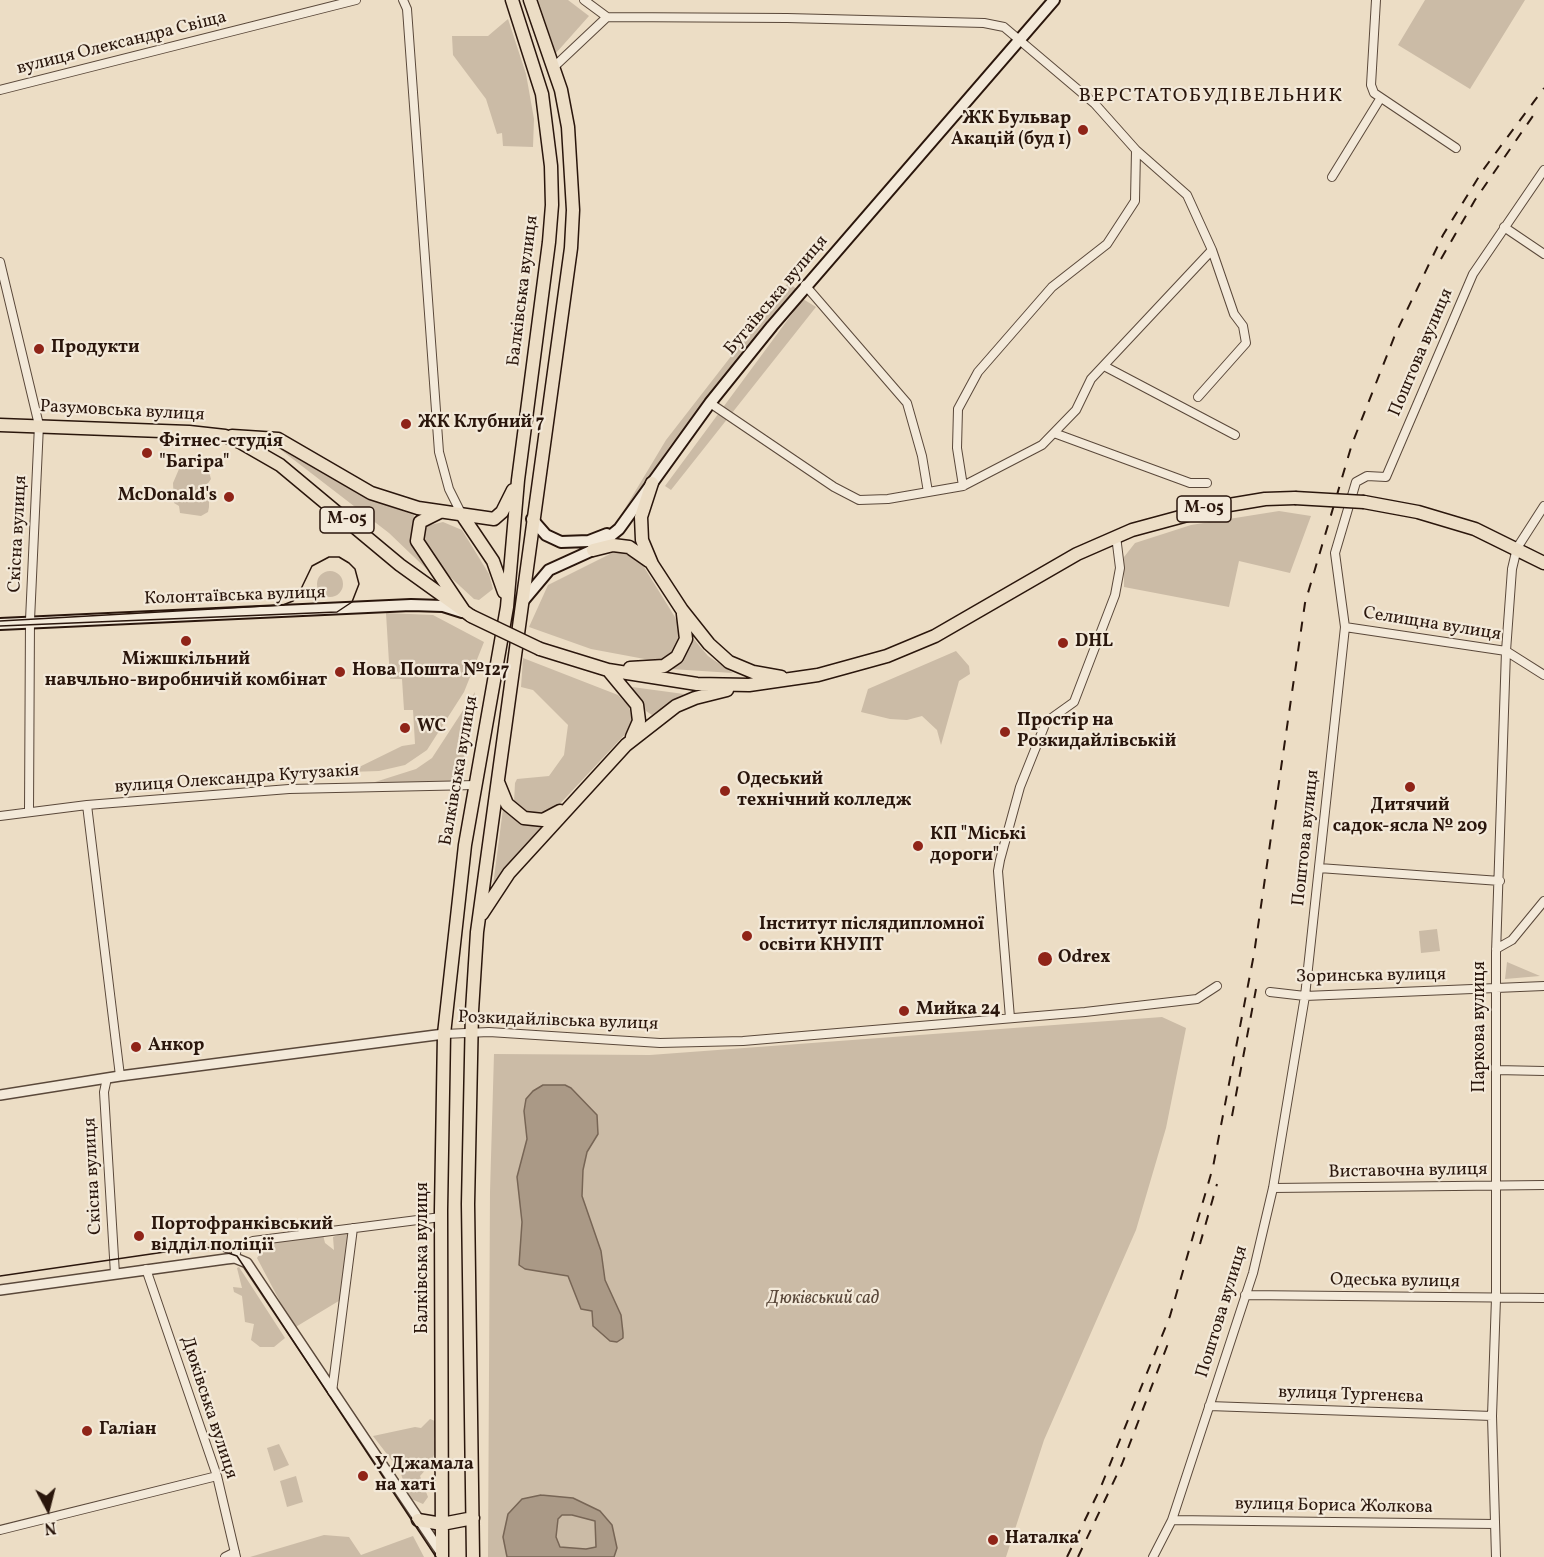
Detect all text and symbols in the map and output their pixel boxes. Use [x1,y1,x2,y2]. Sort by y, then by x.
street label: вулиця Олександра Свіща [15,7,229,81]
district label: ВЕРСТАТОБУДІВЕЛЬНИК [1078,85,1344,109]
place label: ЖК Бульвар Акацій (буд 1) [951,109,1071,152]
marker: ЖК Бульвар Акацій (буд 1) [1076,123,1090,137]
street label: Балківська вулиця [504,214,544,368]
street label: Бугаївська вулиця [720,232,834,360]
street label: Поштова вулиця [1385,286,1459,420]
place label: Продукти [51,338,140,360]
marker: Продукти [32,342,46,356]
street label: Разумовська вулиця [39,397,205,427]
place label: ЖК Клубний 7 [418,413,544,435]
marker: ЖК Клубний 7 [399,417,413,431]
place label: Фітнес-студія "Багіра" [159,432,283,474]
marker: Фітнес-студія "Багіра" [140,446,154,460]
street label: Cкісна вулиця [5,475,33,593]
place label: McDonald's [118,486,217,508]
marker: McDonald's [222,490,236,504]
road number: М-05 [1177,496,1231,522]
road number: М-05 [320,507,374,533]
street label: Колонтаївська вулиця [144,583,326,611]
street label: Селищна вулиця [1362,603,1502,647]
place label: DHL [1075,632,1113,654]
marker: Міжшкільний навчльно-виробничій комбінат [179,634,193,648]
marker: DHL [1056,636,1070,650]
place label: Міжшкільний навчльно-виробничій комбінат [45,650,327,692]
place label: Нова Пошта №127 [352,661,509,683]
marker: Нова Пошта №127 [333,665,347,679]
street label: Балківська вулиця [436,694,484,848]
place label: Простір на Розкидайлівській [1017,711,1176,754]
place label: WC [417,717,446,739]
marker: WC [398,721,412,735]
marker: Простір на Розкидайлівській [998,725,1012,739]
street label: вулиця Олександра Кутузакія [114,761,360,799]
street label: Поштова вулиця [1289,769,1325,907]
place label: Одеський технічний колледж [737,770,911,812]
marker: Дитячий садок-ясла № 209 [1403,780,1417,794]
marker: Одеський технічний колледж [718,784,732,798]
place label: Дитячий садок-ясла № 209 [1333,796,1487,838]
place label: КП "Міські дороги" [930,825,1026,868]
marker: КП "Міські дороги" [911,839,925,853]
place label: Інститут післядипломної освіти КНУПТ [759,915,984,958]
marker: Інститут післядипломної освіти КНУПТ [740,929,754,943]
place label: Odrex [1058,948,1110,970]
marker: Odrex [1036,950,1054,968]
street label: Паркова вулиця [1470,961,1492,1093]
street label: Зоринська вулиця [1296,965,1446,989]
place label: Мийка 24 [916,1000,1001,1022]
marker: Мийка 24 [897,1004,911,1018]
street label: Розкидайлівська вулиця [457,1008,659,1036]
place label: Анкор [148,1036,204,1058]
marker: Анкор [129,1040,143,1054]
street label: Cкісна вулиця [80,1117,108,1235]
street label: Виставочна вулиця [1328,1160,1488,1184]
street label: Балківська вулиця [413,1182,435,1334]
place label: Портофранківський відділ поліції [151,1215,333,1258]
marker: Портофранківський відділ поліції [132,1229,146,1243]
street label: Поштова вулиця [1193,1243,1253,1381]
street label: Одеська вулиця [1330,1270,1460,1294]
park label: Дюківський сад [767,1289,879,1311]
street label: Дюківська вулиця [175,1334,241,1482]
street label: вулиця Тургенєва [1278,1383,1424,1409]
place label: Галіан [99,1420,157,1442]
marker: Галіан [80,1424,94,1438]
place label: У Джамала на хаті [375,1455,474,1498]
marker: У Джамала на хаті [356,1469,370,1483]
north arrow [18,1479,78,1539]
street label: вулиця Бориса Жолкова [1235,1494,1433,1520]
text: N [43,1515,57,1538]
place label: Наталка [1005,1529,1079,1551]
marker: Наталка [986,1533,1000,1547]

